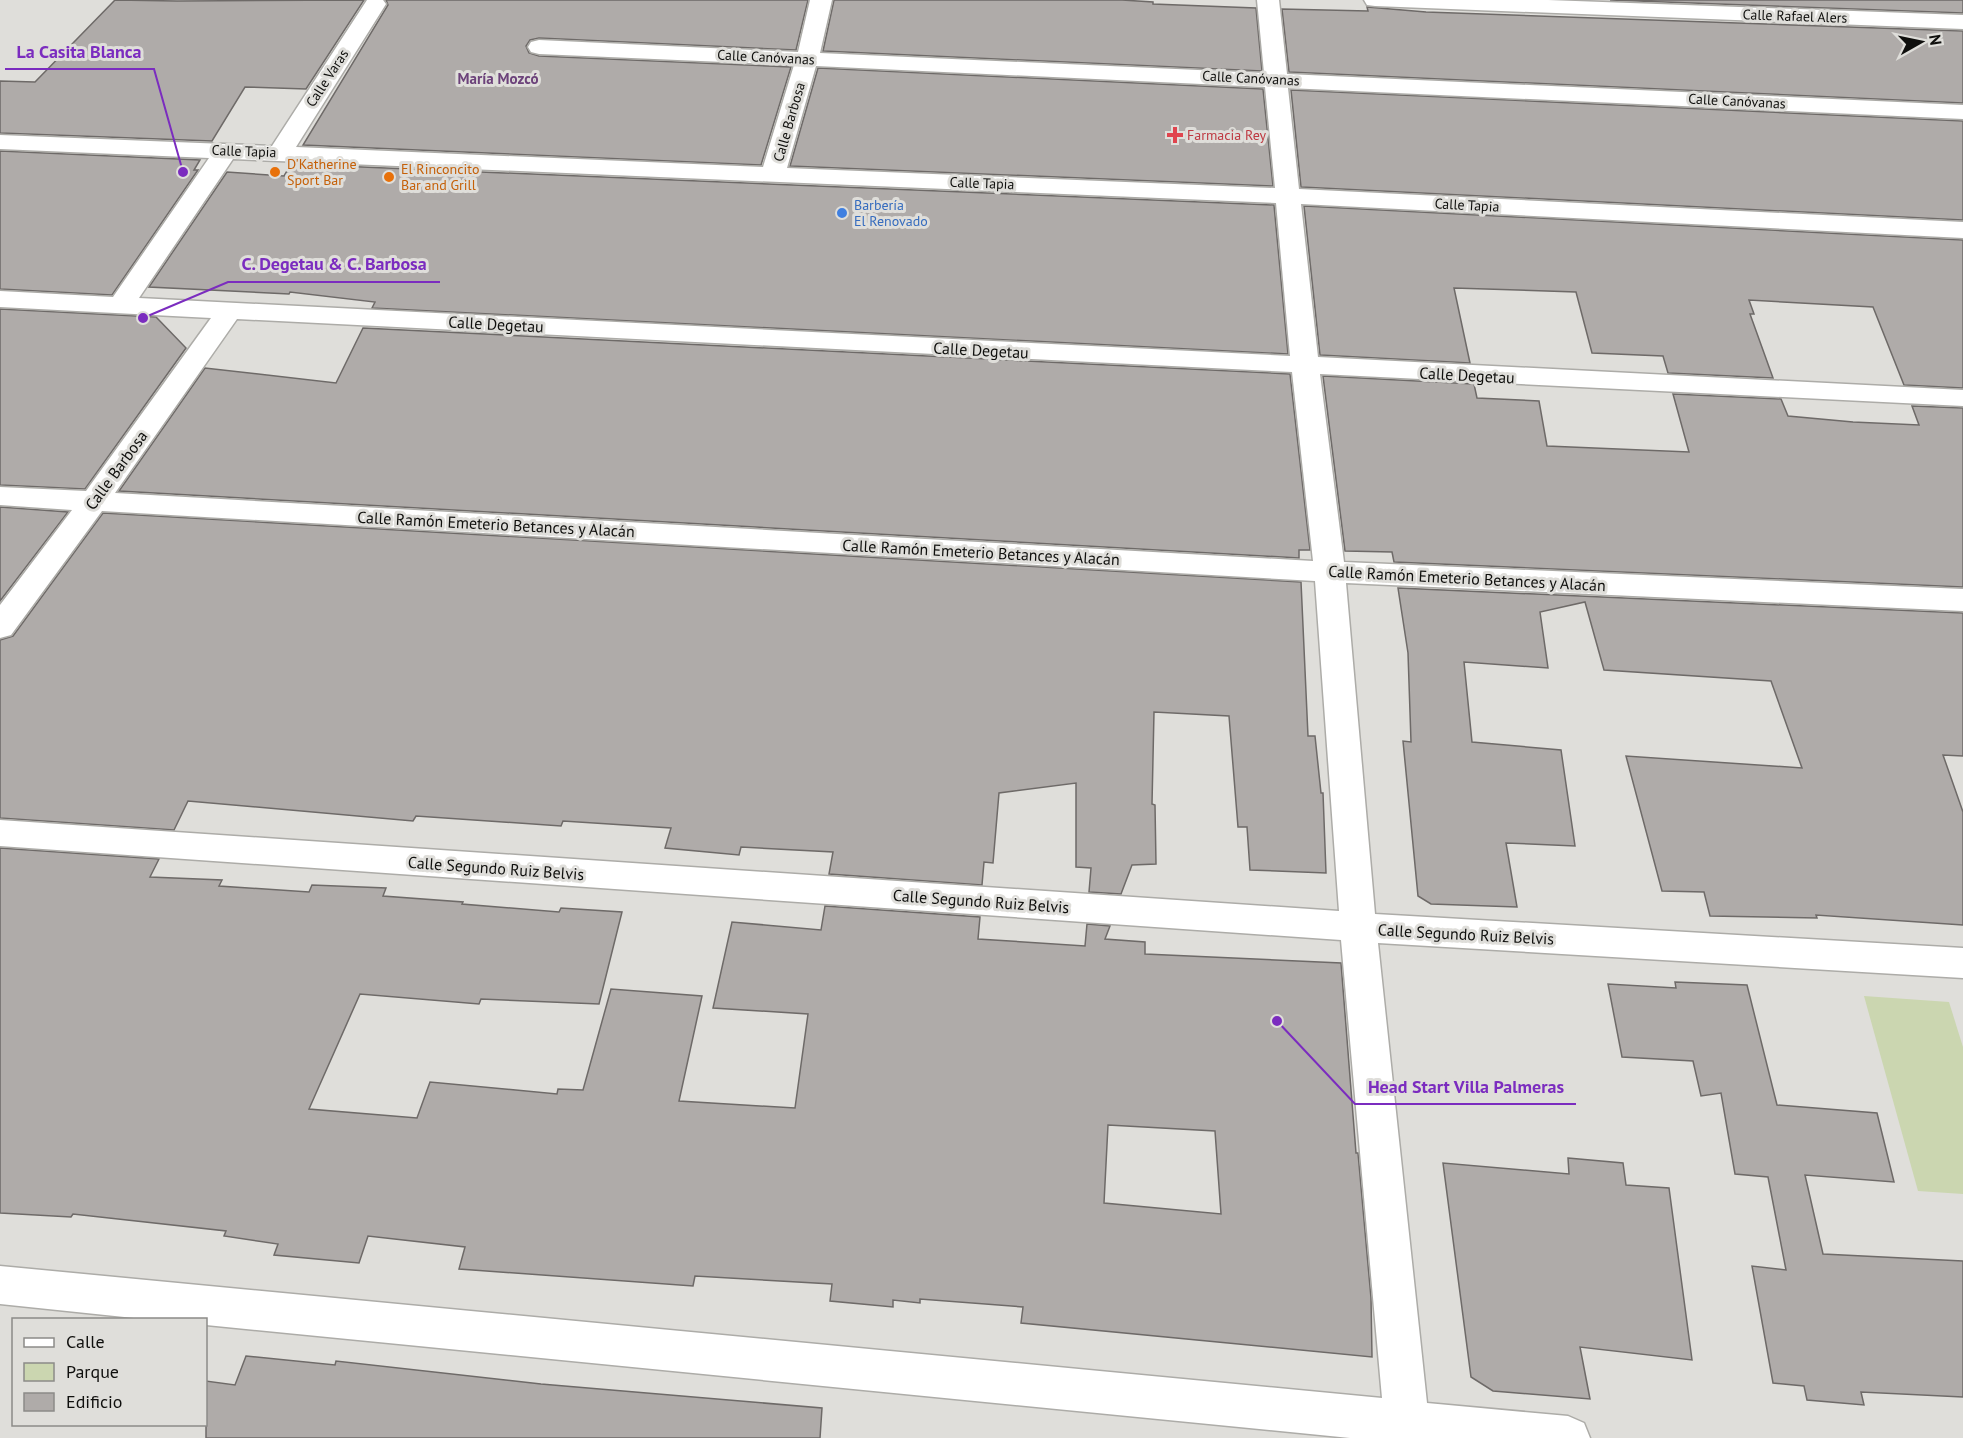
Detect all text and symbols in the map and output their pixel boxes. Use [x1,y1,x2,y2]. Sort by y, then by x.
street label: Calle Rafael Alers [1742,5,1848,27]
north arrow [1891,12,1951,72]
callout: La Casita Blanca [5,33,154,69]
text: N [1925,33,1947,46]
text: La Casita Blanca [17,40,142,63]
street label: Calle Canóvanas [717,45,815,69]
street label: Calle Varas [302,46,352,110]
street label: Calle Canóvanas [1202,66,1300,90]
district label: María Mozcó [458,69,538,88]
street label: Calle Barbosa [769,80,809,164]
street label: Calle Canóvanas [1688,89,1786,113]
place label: Farmacia Rey [1187,126,1266,144]
marker: Farmacia Rey [1168,128,1182,142]
street label: Calle Tapia [211,141,277,161]
place label: D'Katherine Sport Bar [287,155,357,189]
place label: El Rinconcito Bar and Grill [401,160,479,194]
marker: D'Katherine Sport Bar [268,165,282,179]
marker: El Rinconcito Bar and Grill [382,170,396,184]
street label: Calle Tapia [949,173,1015,193]
street label: Calle Tapia [1434,194,1500,216]
place label: Barbería El Renovado [854,196,928,230]
marker: Barbería El Renovado [835,206,849,220]
callout: C. Degetau & C. Barbosa [228,246,440,282]
text: C. Degetau & C. Barbosa [241,252,427,275]
street label: Calle Degetau [448,312,544,336]
street label: Calle Degetau [933,338,1029,362]
street label: Calle Degetau [1419,363,1515,387]
street label: Calle Barbosa [81,426,151,514]
street label: Calle Ramón Emeterio Betances y Alacán [357,507,635,541]
street label: Calle Ramón Emeterio Betances y Alacán [842,535,1120,569]
street label: Calle Ramón Emeterio Betances y Alacán [1328,561,1606,595]
street label: Calle Segundo Ruiz Belvis [407,852,585,884]
street label: Calle Segundo Ruiz Belvis [892,885,1070,917]
street label: Calle Segundo Ruiz Belvis [1377,919,1555,949]
callout: Head Start Villa Palmeras [1355,1068,1576,1104]
text: Head Start Villa Palmeras [1368,1075,1564,1098]
legend [12,1318,207,1426]
text: Calle [66,1330,105,1353]
text: Parque [66,1360,119,1383]
text: Edificio [66,1390,122,1413]

